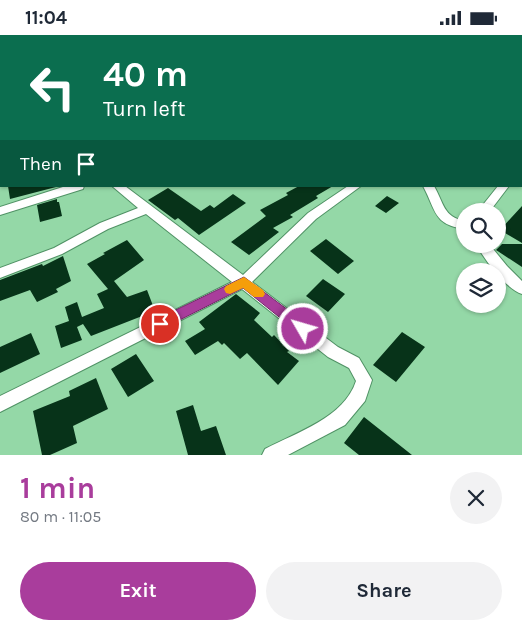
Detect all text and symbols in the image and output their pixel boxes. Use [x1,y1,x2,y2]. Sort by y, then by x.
text: 11:04 [25,7,67,29]
text: 40 m [103,54,188,95]
icon: left [20,55,85,120]
text: Turn left [103,96,186,122]
icon: arrive [72,150,100,178]
text: Then [20,153,62,175]
map controls [456,203,506,313]
button: search [456,203,506,253]
button: layers [456,263,506,313]
position arrow [276,302,328,354]
pin [139,303,181,345]
icon: arrive [146,310,174,338]
text: 1 min [20,470,95,506]
button: close [450,472,502,524]
text: 80 m · 11:05 [20,507,101,526]
button: Exit [20,562,256,620]
button: Share [266,562,502,620]

